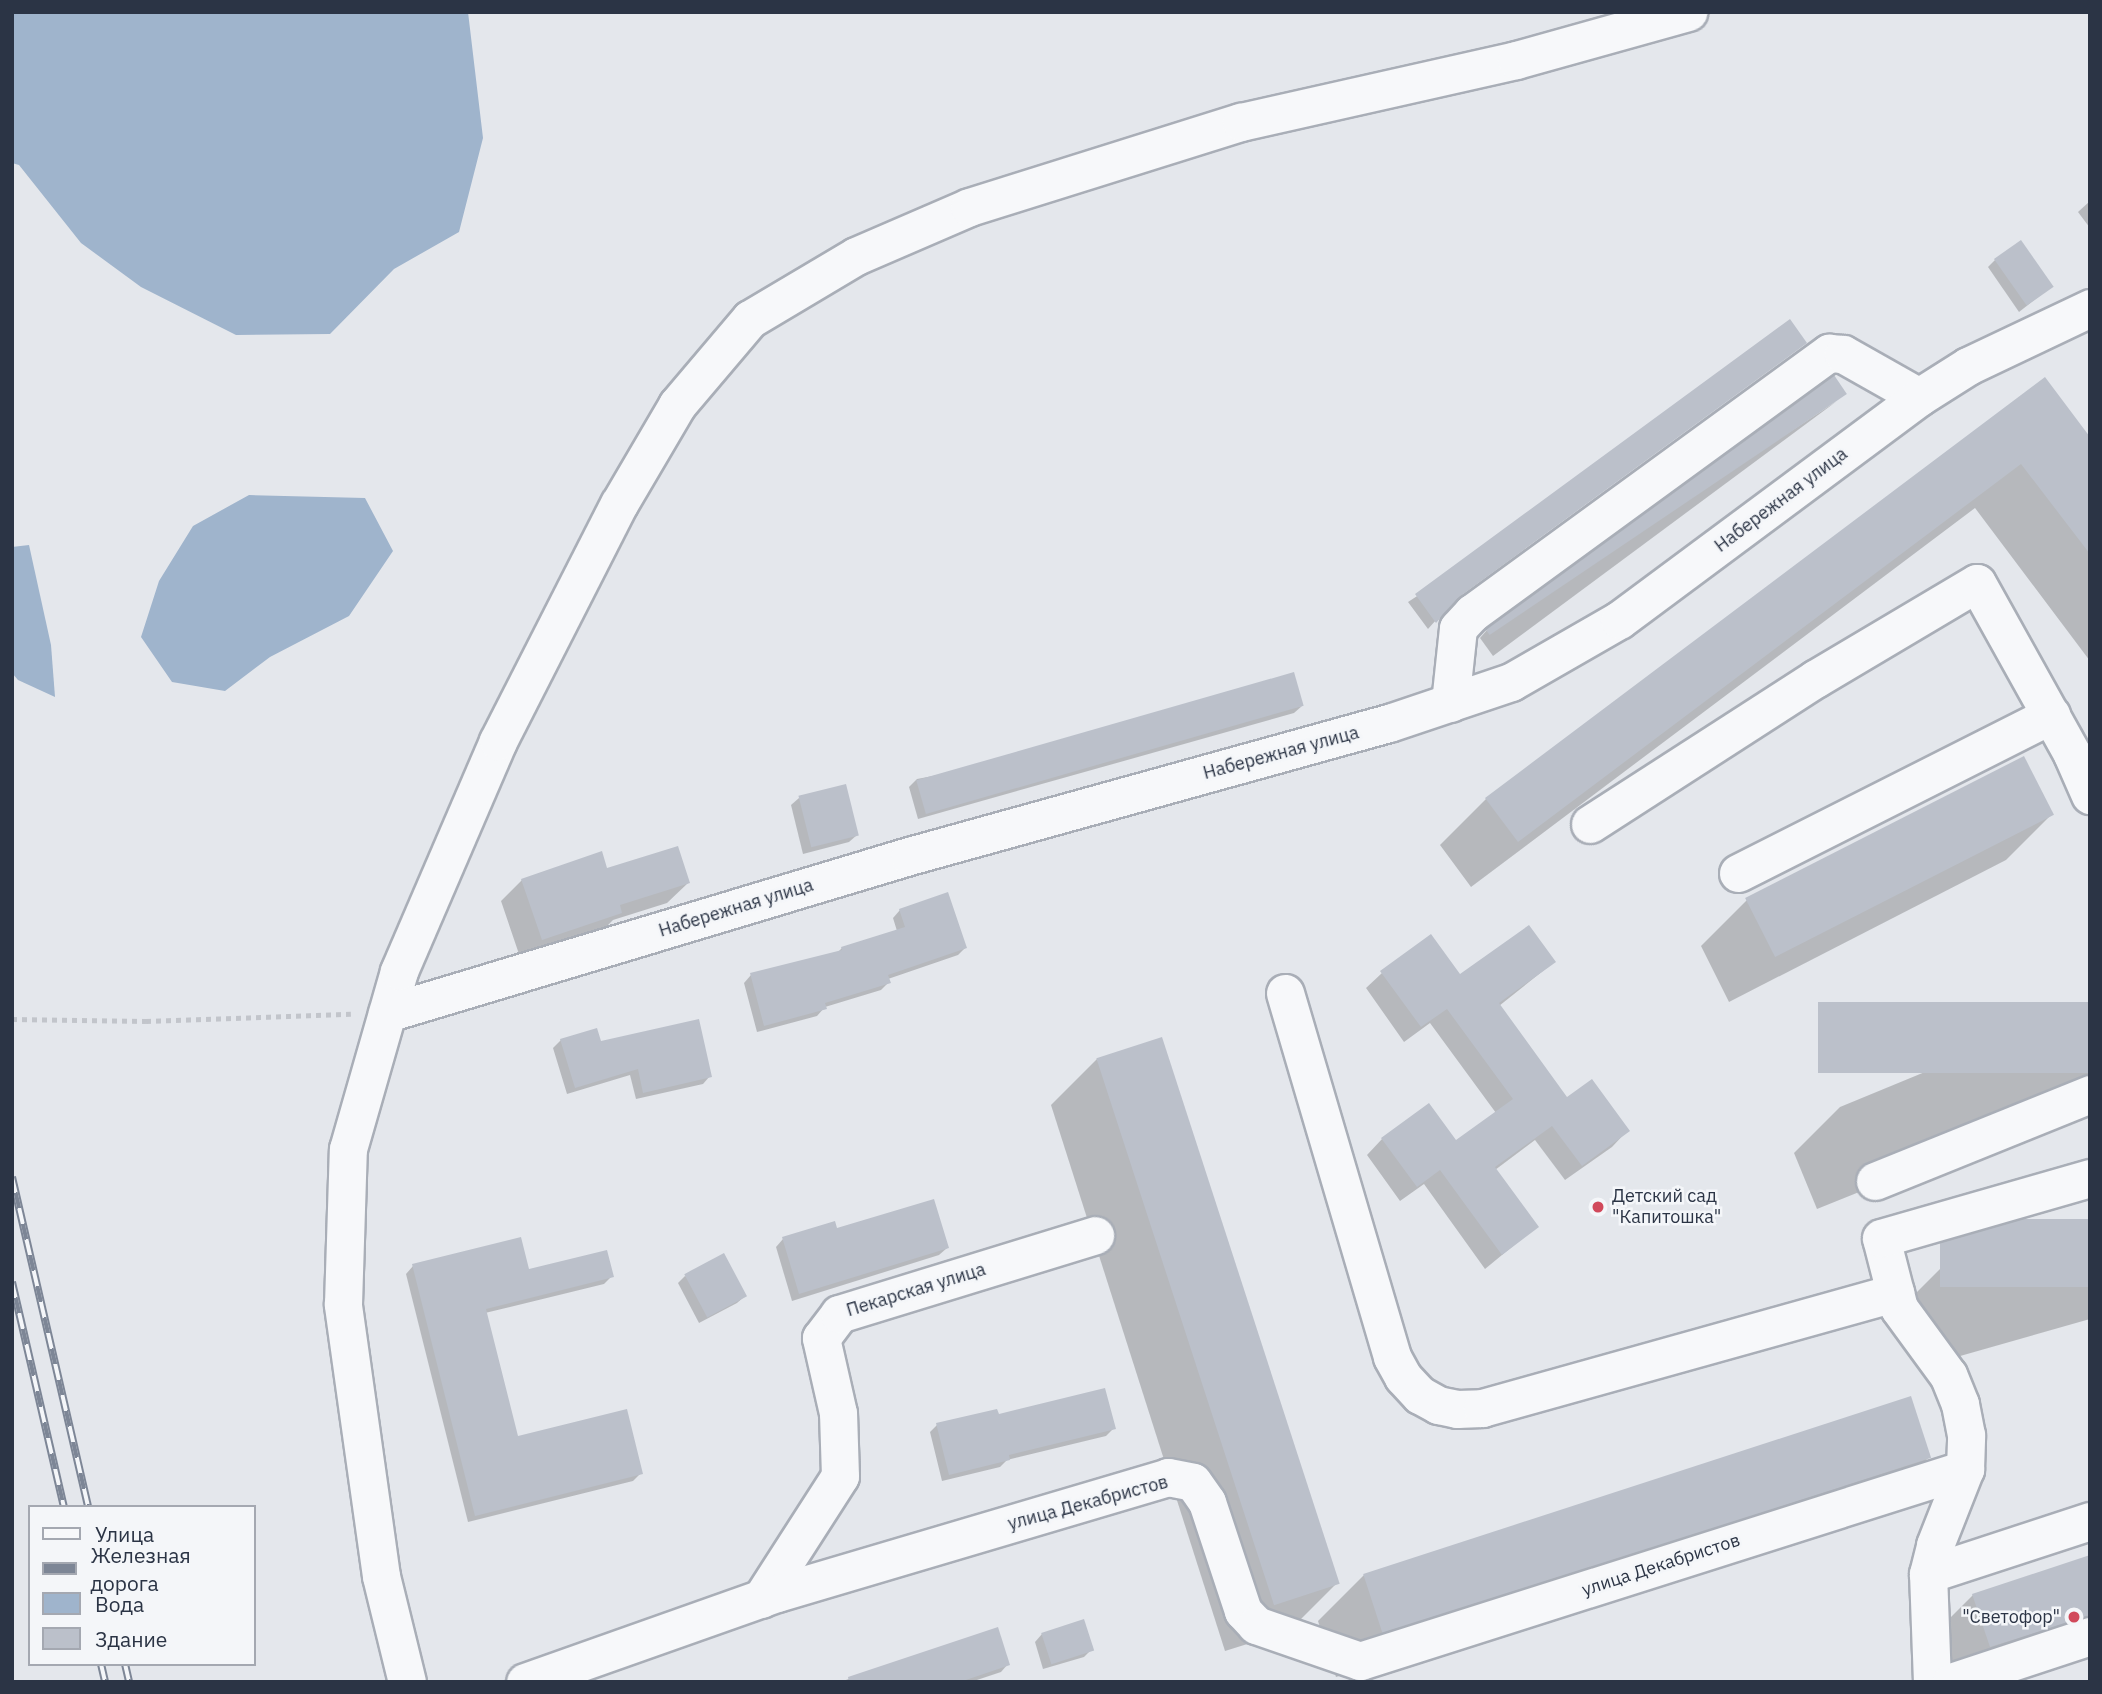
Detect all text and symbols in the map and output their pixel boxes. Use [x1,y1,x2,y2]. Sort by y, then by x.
street label: Набережная улица [1710,443,1852,557]
street label: Набережная улица [1201,722,1361,784]
street label: Набережная улица [656,874,816,942]
place label: Детский сад "Капитошка" [1612,1186,1721,1228]
marker: Детский сад "Капитошка" [1590,1199,1606,1215]
street label: Пекарская улица [844,1259,988,1321]
street label: улица Декабристов [1005,1471,1171,1535]
legend [28,1505,256,1666]
text: Улица [95,1520,154,1548]
street label: улица Декабристов [1579,1529,1743,1601]
text: Железная дорога [91,1541,191,1597]
text: Вода [95,1590,144,1618]
place label: "Светофор" [1962,1606,2060,1628]
marker: "Светофор" [2066,1609,2082,1625]
text: Здание [95,1625,167,1653]

